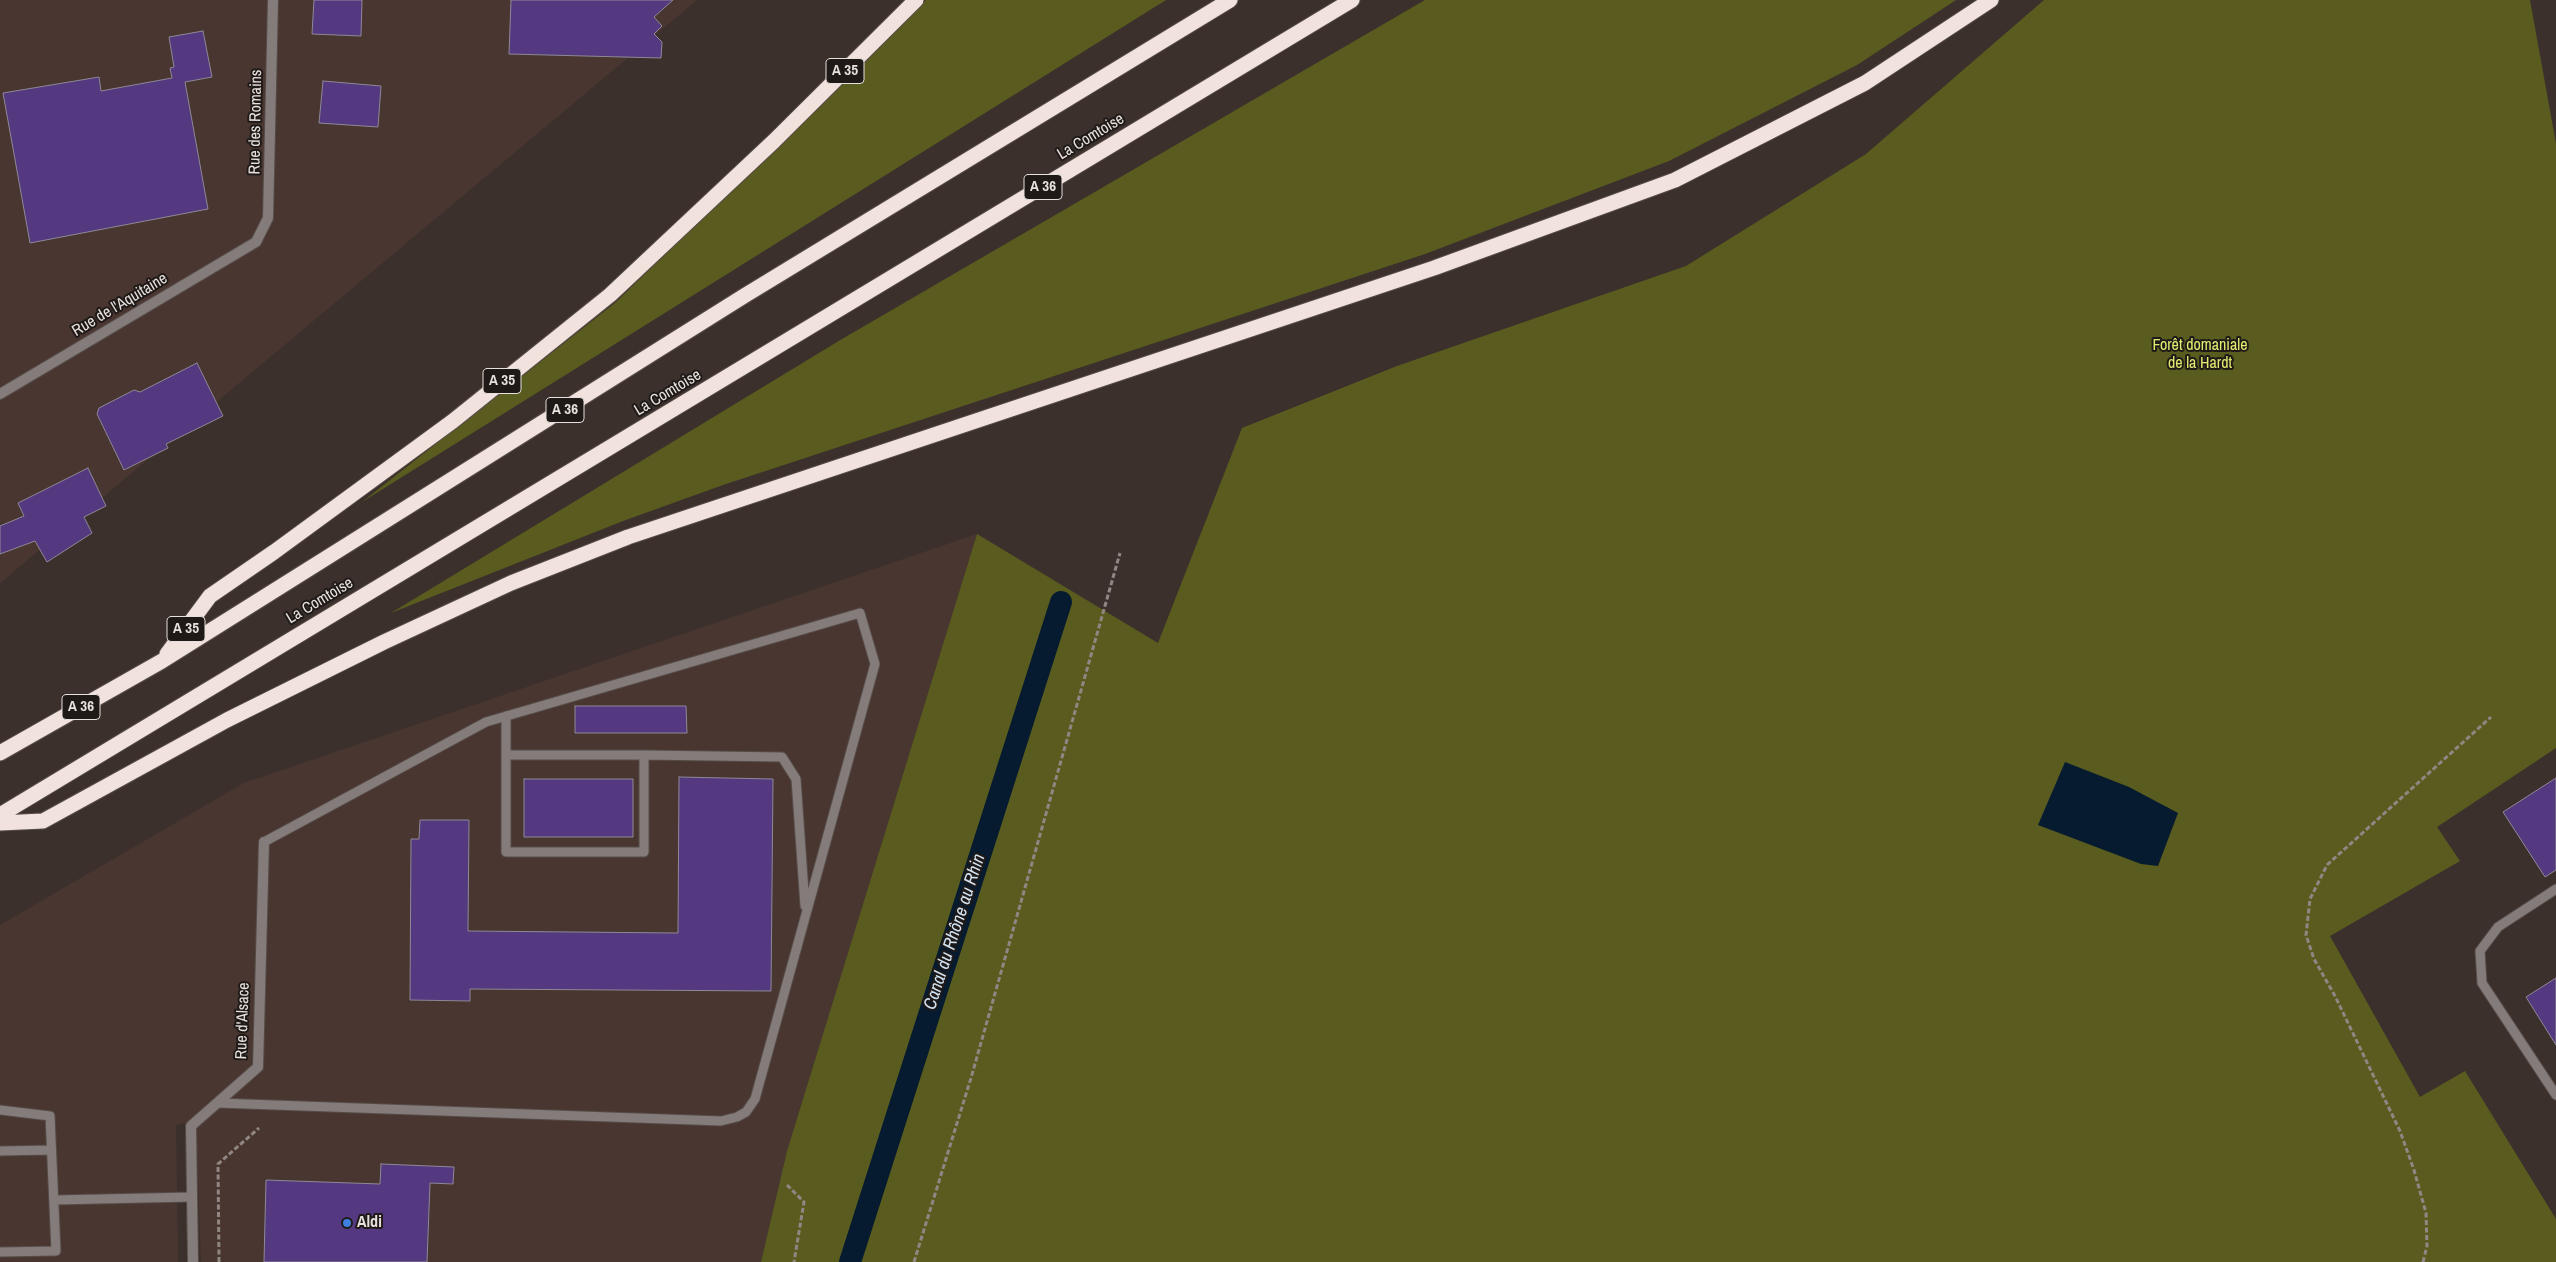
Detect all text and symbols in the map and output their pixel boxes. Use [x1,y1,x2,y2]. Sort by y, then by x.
road number: A 35 [826,58,864,84]
street label: Rue des Romains [245,69,267,175]
street label: La Comtoise [1054,110,1128,164]
road number: A 36 [1024,174,1062,200]
street label: Rue de l'Aquitaine [69,269,171,341]
park label: Forêt domaniale de la Hardt [2153,336,2247,374]
street label: La Comtoise [631,366,705,420]
road number: A 35 [483,368,521,394]
road number: A 36 [546,398,584,422]
street label: La Comtoise [283,574,357,628]
road number: A 35 [167,616,205,642]
road number: A 36 [62,694,100,720]
water label: Canal du Rhône au Rhin [920,851,990,1013]
street label: Rue d'Alsace [232,982,254,1060]
place label: Aldi [357,1213,382,1233]
marker: Aldi [341,1217,353,1229]

